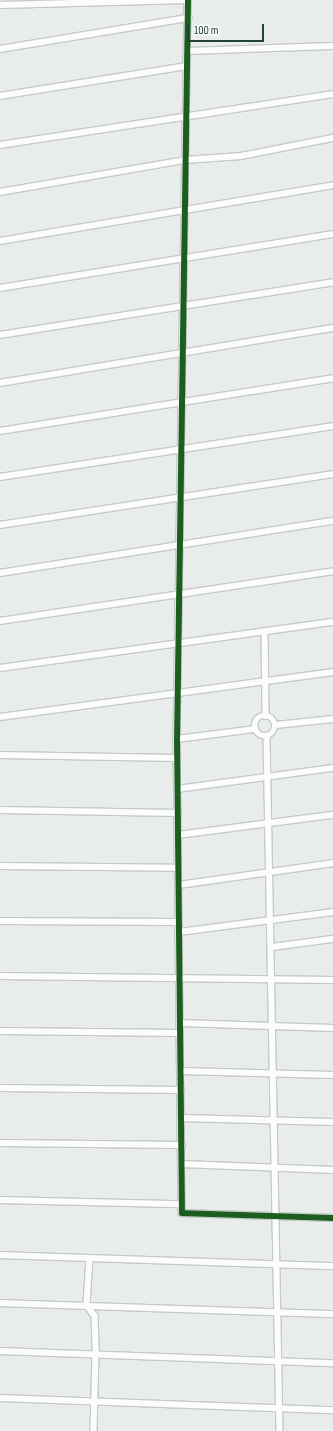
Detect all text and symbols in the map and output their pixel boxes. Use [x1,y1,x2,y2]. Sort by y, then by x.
scale bar [189,16,266,42]
text: 100 m [194,23,219,38]

